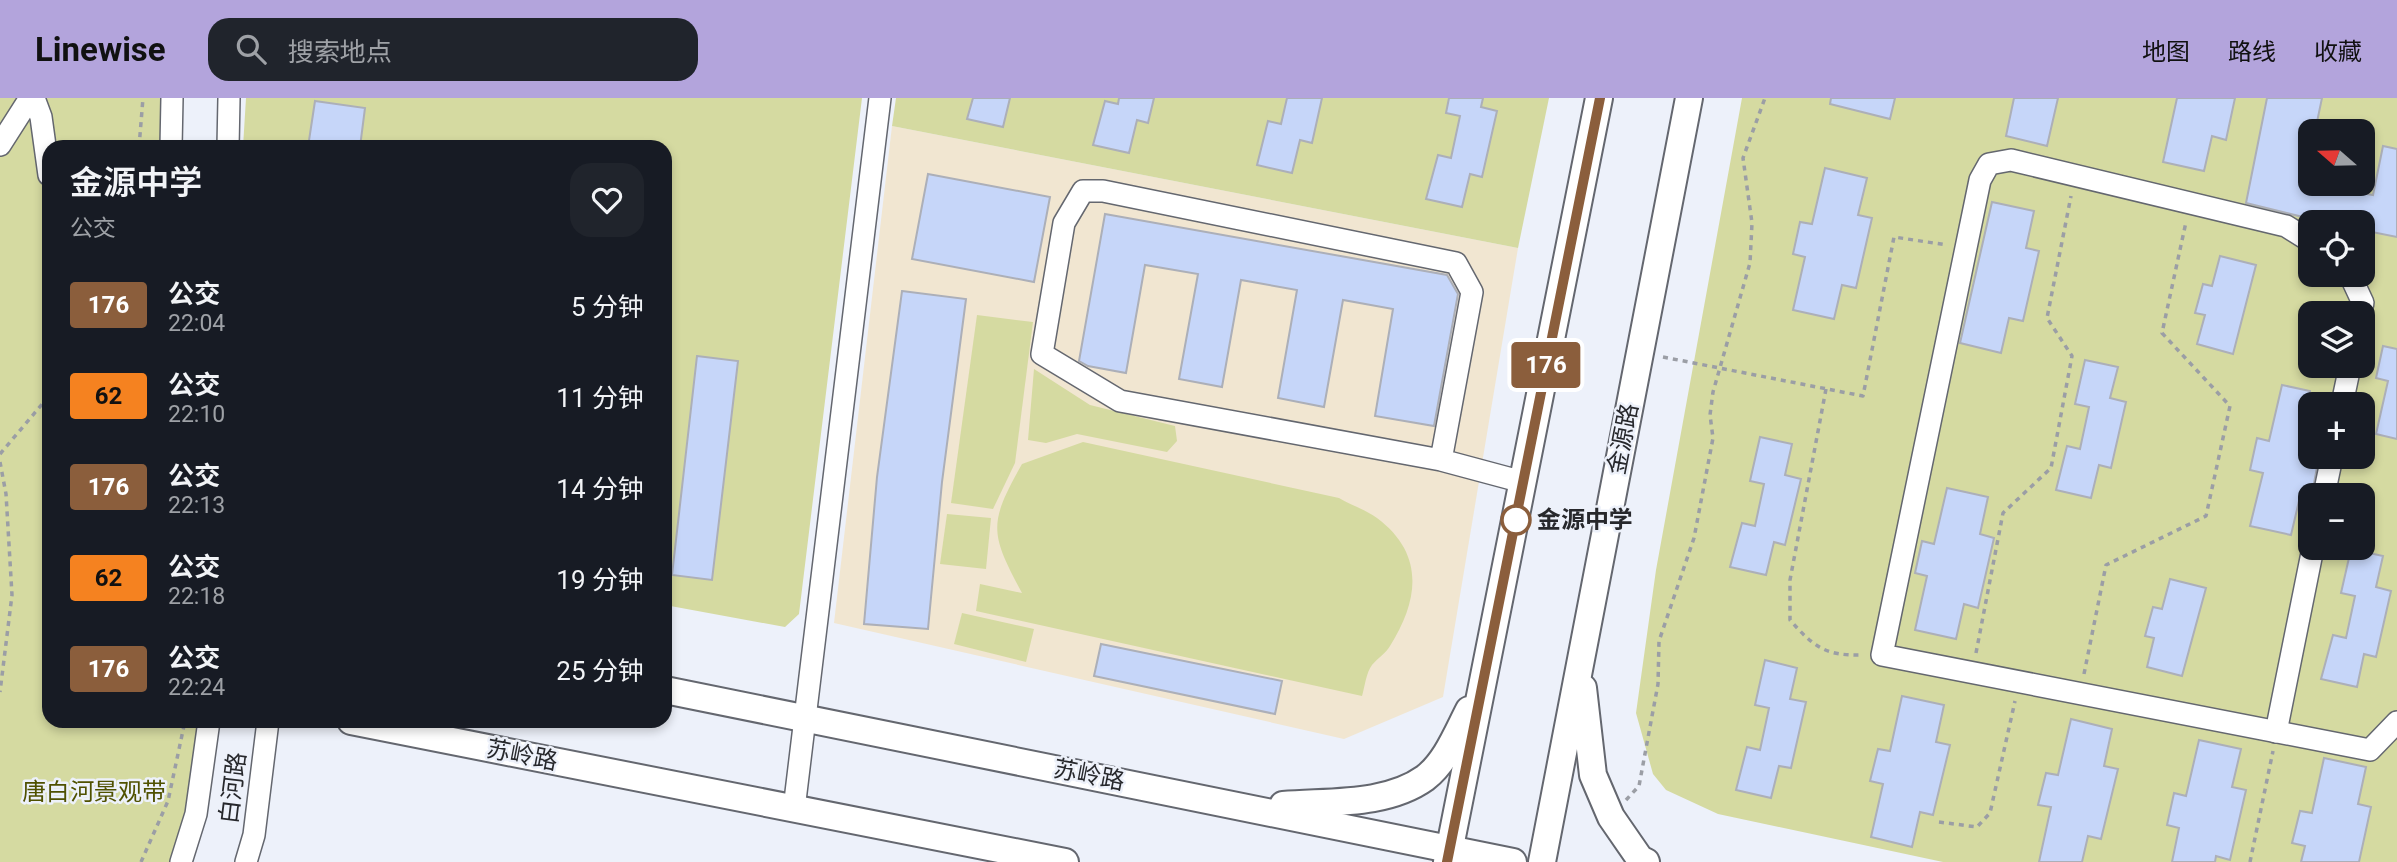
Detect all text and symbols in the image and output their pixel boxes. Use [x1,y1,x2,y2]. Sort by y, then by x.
search box [208,18,698,81]
text: Linewise [35,30,166,69]
icon: search [232,30,270,68]
text: 搜索地点 [288,37,392,67]
text: 地图 [2142,38,2190,66]
text: 路线 [2228,38,2276,66]
text: 收藏 [2314,38,2362,66]
north arrow [2298,119,2375,196]
map controls [2298,119,2375,560]
text: 金源中学 [70,163,202,202]
button: heart [570,163,644,237]
button: locate [2298,210,2375,287]
text: 公交 [70,215,116,242]
text: 公交 [168,279,220,309]
text: 176 [88,291,129,319]
text: 5 分钟 [571,292,644,322]
button: layers [2298,301,2375,378]
text: 22:04 [168,310,225,337]
line badge: 176 [1506,342,1586,388]
text: 176 [1525,351,1567,379]
text: 公交 [168,370,220,400]
text: 62 [95,382,122,410]
text: 11 分钟 [556,383,644,413]
button: + [2298,392,2375,469]
text: 22:10 [168,401,225,428]
street label: 金源路 [1602,401,1644,477]
text: 公交 [168,461,220,491]
text: 176 [88,473,129,501]
text: 14 分钟 [556,474,644,504]
button: − [2298,483,2375,560]
text: 22:13 [168,492,225,519]
marker: 金源中学 [1501,505,1531,535]
place label: 金源中学 [1537,506,1633,534]
text: 公交 [168,552,220,582]
text: 62 [95,564,122,592]
text: 19 分钟 [556,565,644,595]
text: 22:18 [168,583,225,610]
text: 公交 [168,643,220,673]
text: 176 [88,655,129,683]
text: 25 分钟 [556,656,644,686]
text: 22:24 [168,674,225,701]
street label: 苏岭路 [484,734,560,776]
street label: 白河路 [215,751,251,825]
street label: 苏岭路 [1051,754,1127,796]
park label: 唐白河景观带 [22,778,166,806]

